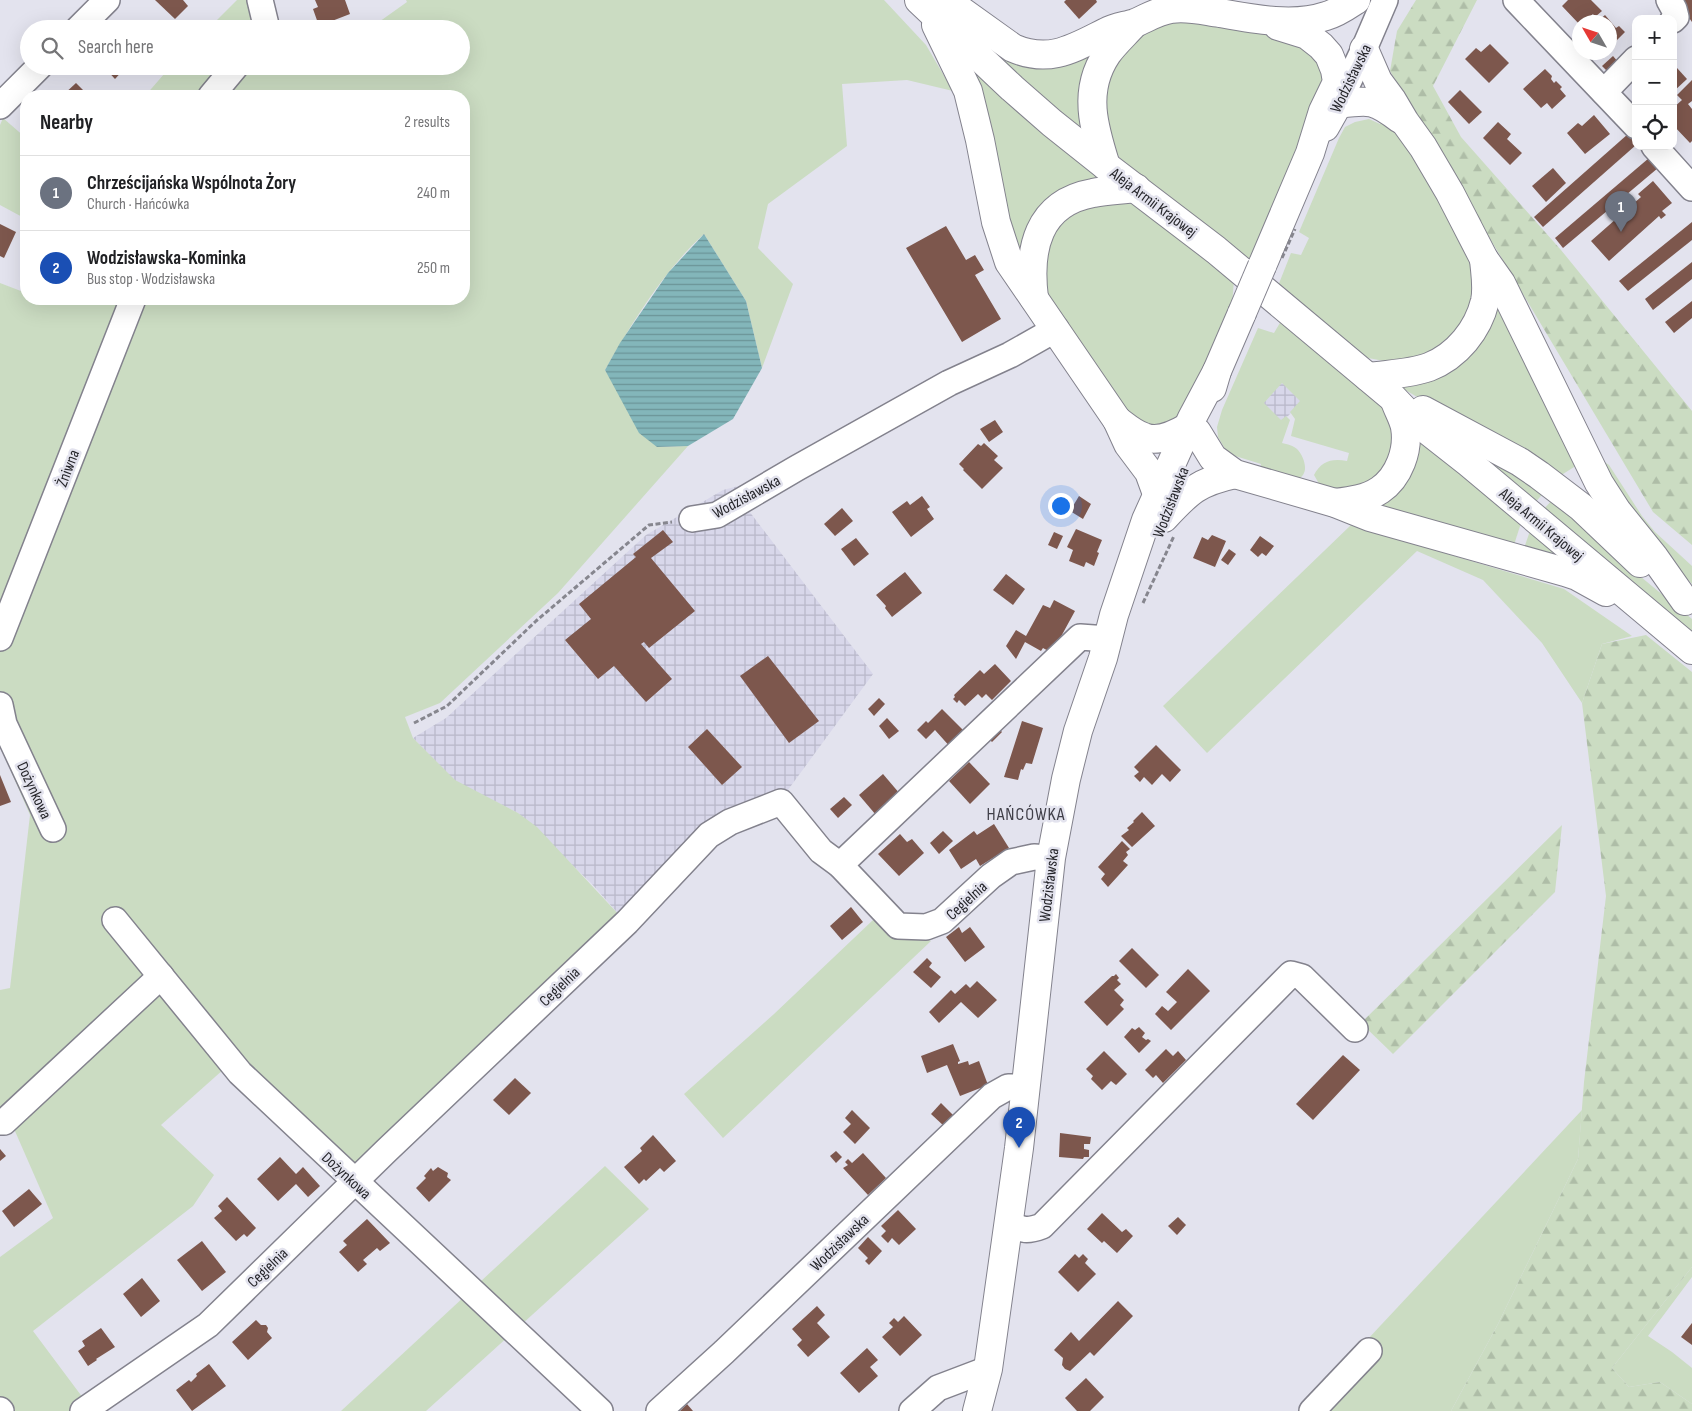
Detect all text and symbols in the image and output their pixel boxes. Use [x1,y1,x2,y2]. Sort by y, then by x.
north arrow [1572,15,1617,60]
map controls [1632,15,1677,150]
button: + [1632,15,1677,60]
search box [20,20,470,75]
icon: search [38,34,66,62]
text: Search here [78,36,154,59]
street label: Wodzisławska [1327,41,1376,116]
button: − [1632,60,1677,105]
button: locate [1632,105,1677,150]
text: Nearby [40,110,93,135]
text: 2 results [404,113,450,132]
street label: Aleja Armii Krajowej [1105,164,1200,242]
text: Chrześcijańska Wspólnota Żory [87,172,296,195]
text: 1 [53,184,59,203]
text: 240 m [417,184,450,203]
pin: 1 [1605,191,1637,232]
text: Church · Hańcówka [87,195,189,214]
text: Wodzisławska-Kominka [87,247,246,270]
text: 2 [52,259,60,278]
text: 250 m [417,259,450,278]
text: Bus stop · Wodzisławska [87,270,215,289]
street label: Żniwna [53,447,84,490]
street label: Wodzisławska [1149,465,1194,540]
street label: Wodzisławska [710,472,784,523]
street label: Aleja Armii Krajowej [1494,484,1587,566]
your location [1048,493,1074,519]
street label: Dożynkowa [12,759,55,822]
district label: HAŃCÓWKA [986,804,1066,825]
street label: Wodzisławska [1036,847,1063,923]
street label: Cegielnia [943,878,991,925]
street label: Cegielnia [536,963,584,1011]
pin: 2 [1003,1107,1035,1148]
street label: Dożynkowa [317,1148,375,1204]
street label: Wodzisławska [807,1211,873,1276]
street label: Cegielnia [244,1244,292,1292]

